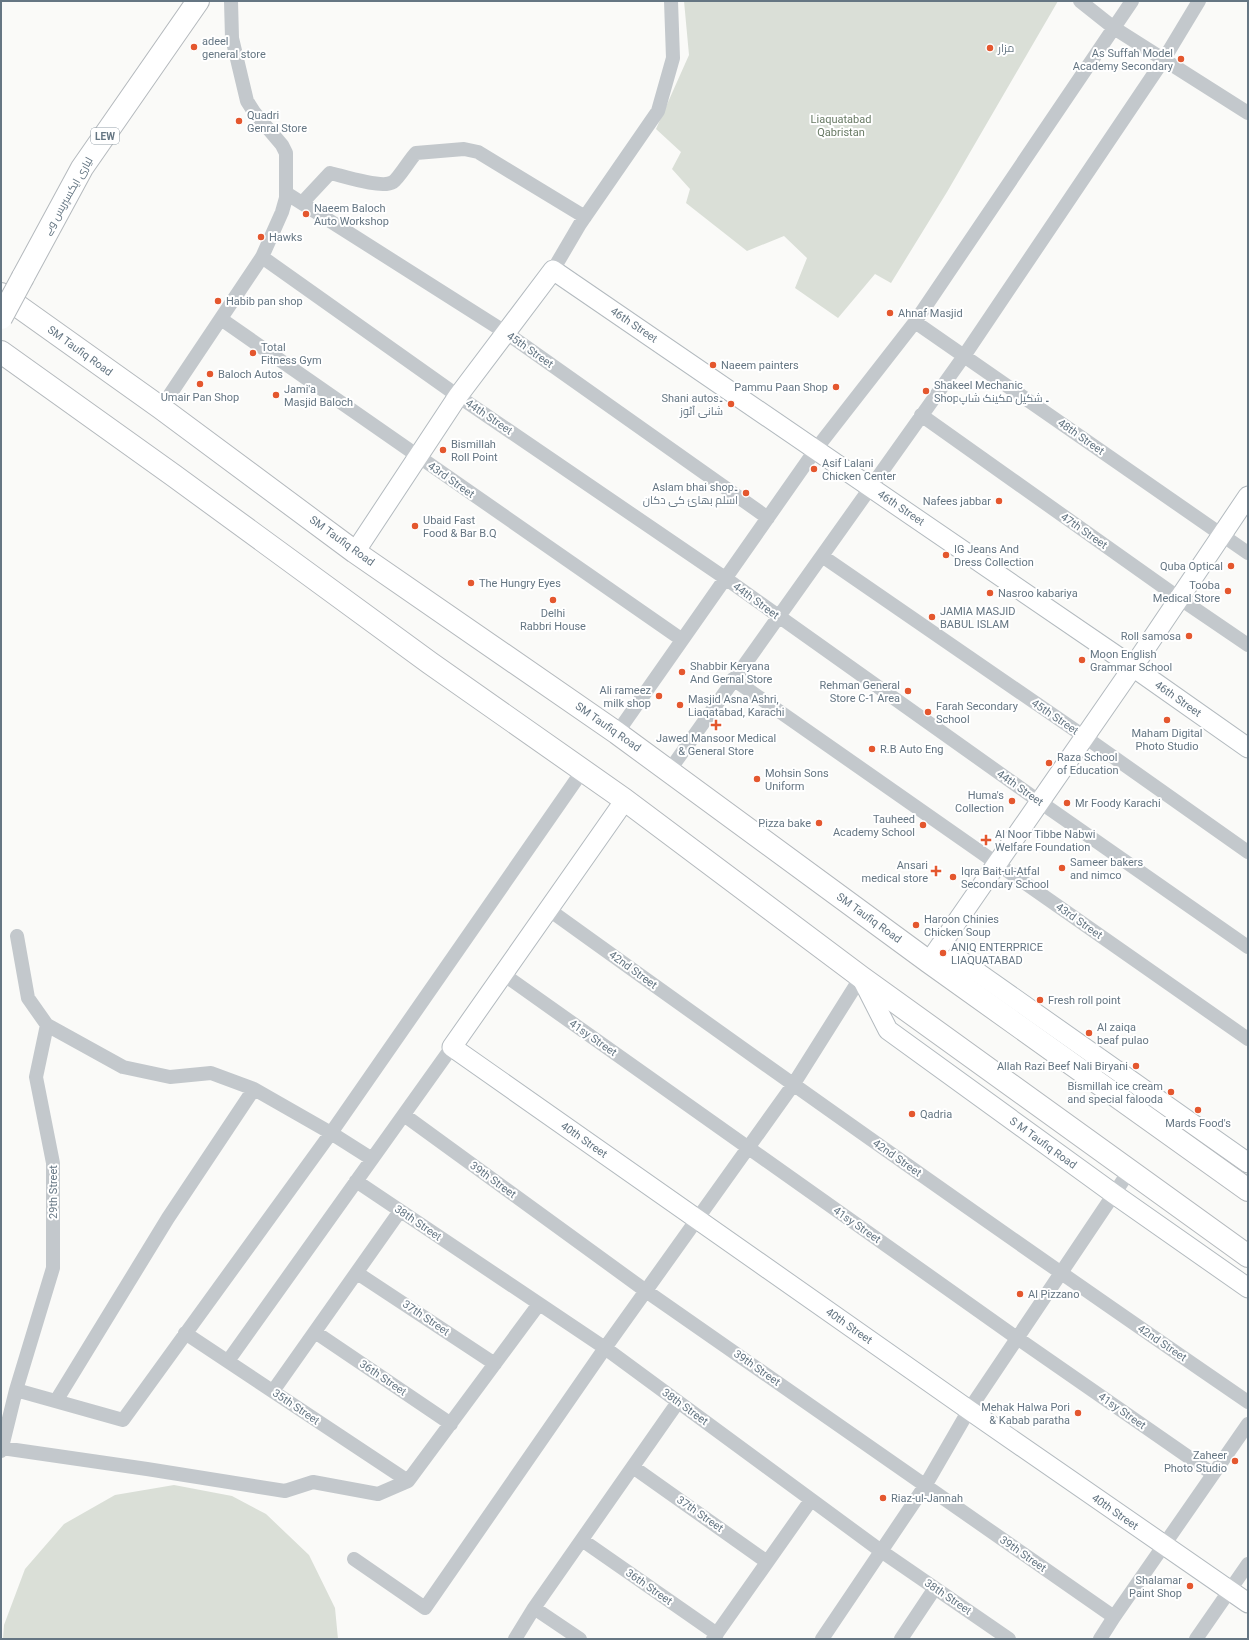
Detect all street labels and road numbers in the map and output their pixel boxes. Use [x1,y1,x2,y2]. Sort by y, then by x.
road number: LEW [91,128,119,144]
street label: لیاری ایکسپریس وے [40,155,96,237]
street label: 46th Street [608,305,660,346]
street label: SM Taufiq Road [45,323,115,379]
street label: 45th Street [504,329,556,371]
street label: 44th Street [463,397,515,438]
street label: 48th Street [1055,416,1107,458]
street label: 43rd Street [425,459,477,501]
street label: 46th Street [875,488,927,529]
street label: 47th Street [1058,510,1110,552]
street label: SM Taufiq Road [307,513,377,569]
street label: 44th Street [730,580,782,622]
street label: 46th Street [1152,678,1204,720]
street label: 45th Street [1029,697,1081,738]
street label: SM Taufiq Road [573,700,643,754]
street label: 44th Street [994,767,1046,809]
street label: SM Taufiq Road [834,890,904,946]
street label: 43rd Street [1053,900,1105,942]
street label: 42nd Street [606,948,660,992]
street label: 41sy Street [567,1017,620,1059]
street label: S M Taufiq Road [1007,1114,1079,1172]
street label: 40th Street [558,1119,610,1161]
street label: 42nd Street [870,1136,924,1180]
street label: 39th Street [467,1159,519,1201]
street label: 29th Street [47,1165,60,1219]
street label: 38th Street [392,1203,444,1244]
street label: 41sy Street [831,1204,884,1246]
street label: 37th Street [400,1298,452,1339]
street label: 40th Street [823,1305,875,1347]
street label: 42nd Street [1135,1322,1189,1364]
street label: 39th Street [731,1347,783,1389]
street label: 36th Street [357,1358,409,1399]
street label: 38th Street [659,1386,711,1428]
street label: 35th Street [270,1387,322,1428]
street label: 41sy Street [1096,1390,1149,1432]
street label: 40th Street [1089,1491,1141,1533]
street label: 37th Street [674,1493,726,1535]
street label: 39th Street [997,1533,1049,1575]
street label: 36th Street [623,1566,675,1608]
street label: 38th Street [922,1577,974,1618]

